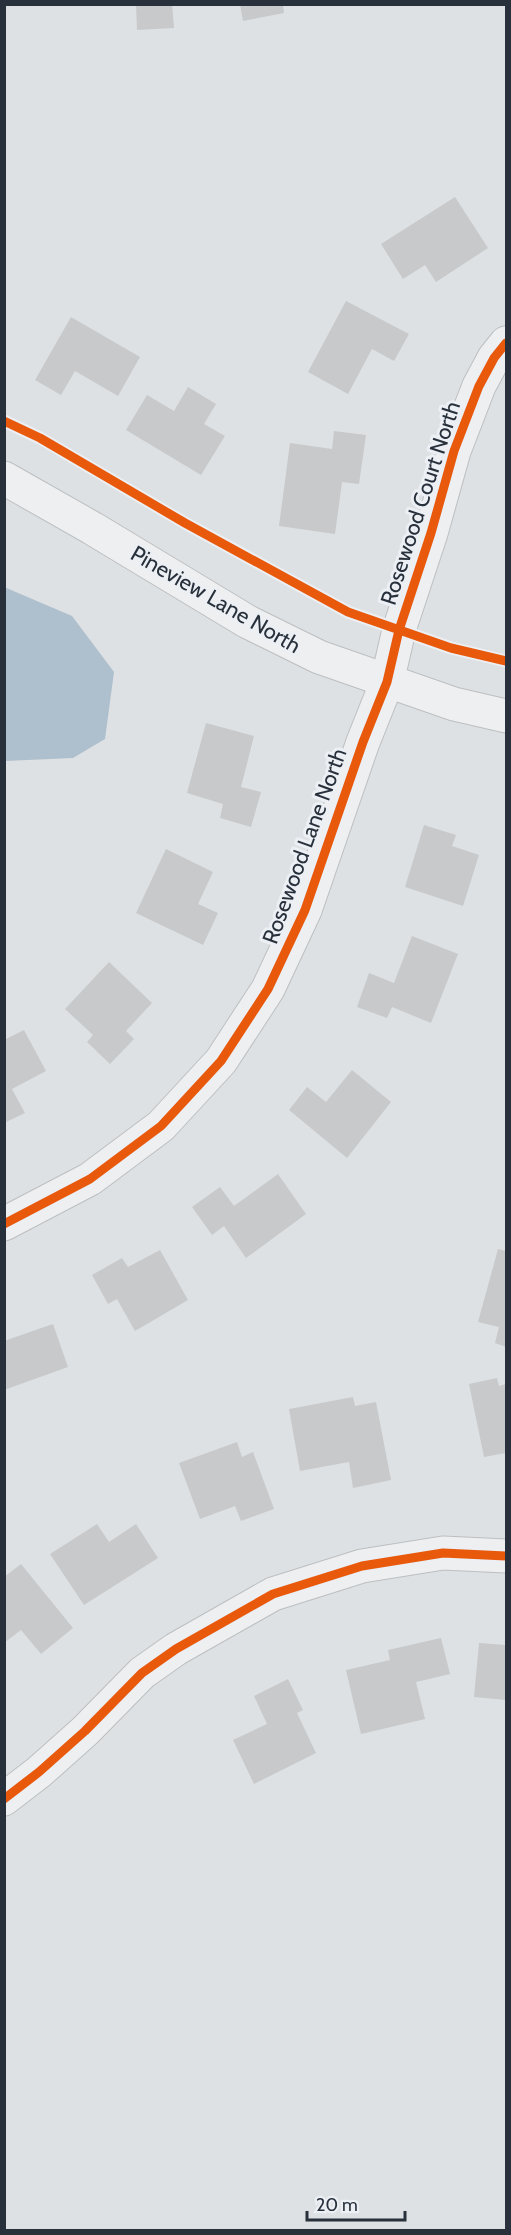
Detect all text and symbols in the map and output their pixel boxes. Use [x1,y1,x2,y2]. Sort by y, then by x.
street label: Rosewood Court North [375,398,466,608]
street label: Pineview Lane North [126,540,306,659]
street label: Rosewood Lane North [257,745,352,948]
scale bar [307,2184,404,2222]
text: 20 m [316,2194,358,2216]

